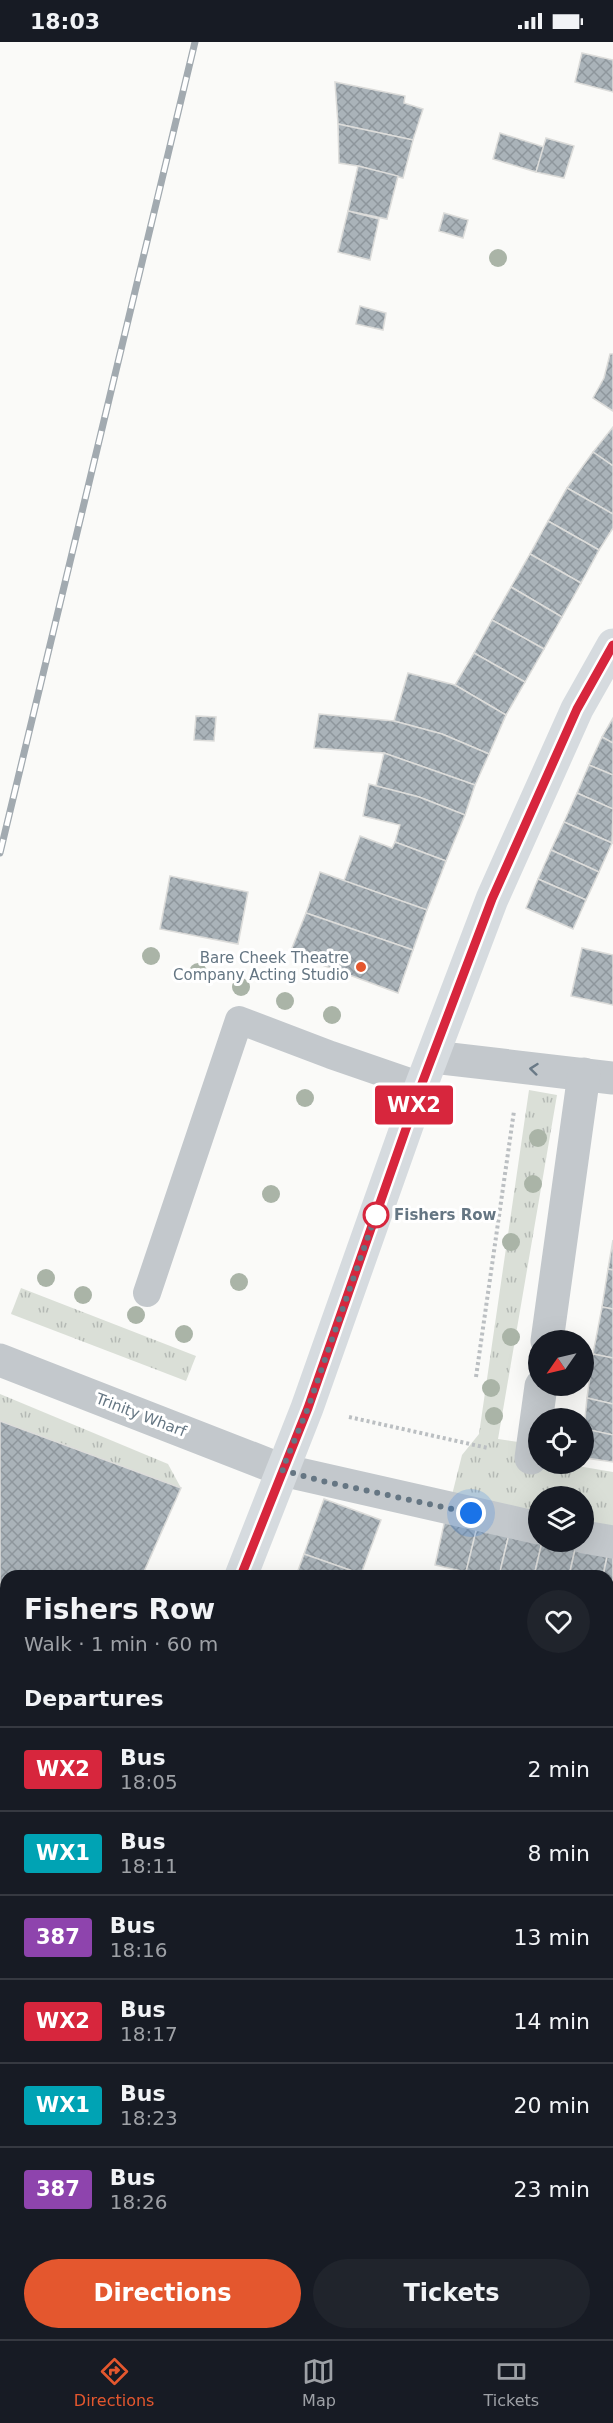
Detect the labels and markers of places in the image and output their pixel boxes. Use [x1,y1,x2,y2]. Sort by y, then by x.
place label: Bare Cheek Theatre Company Acting Studio [173,949,349,984]
marker: Bare Cheek Theatre Company Acting Studio [354,960,368,974]
marker: Fishers Row [363,1202,389,1228]
place label: Fishers Row [394,1206,497,1224]

